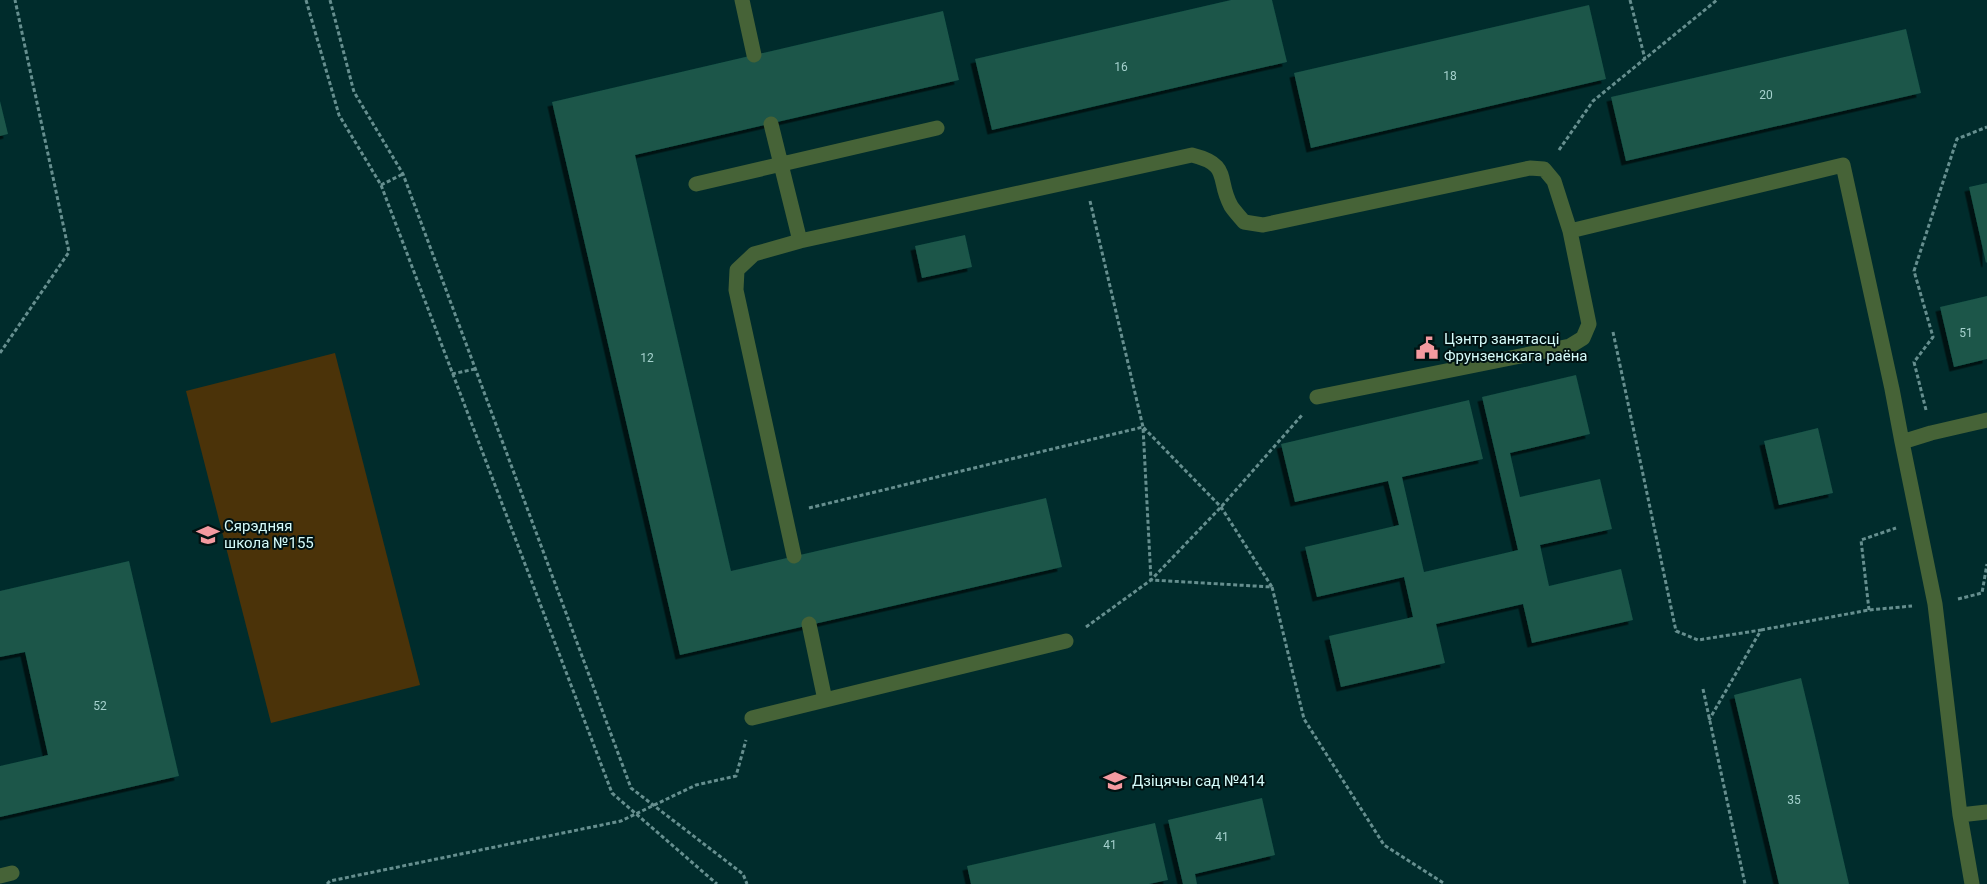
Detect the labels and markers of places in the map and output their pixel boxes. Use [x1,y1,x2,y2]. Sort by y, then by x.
place label: Цэнтр занятасці Фрунзенскага раёна [1444,330,1588,365]
public building icon: Цэнтр занятасці Фрунзенскага раёна [1414,335,1440,361]
place label: Сярэдняя школа №155 [224,517,314,552]
school or university icon: Сярэдняя школа №155 [195,522,221,548]
school or university icon: Дзіцячы сад №414 [1102,768,1128,794]
place label: Дзіцячы сад №414 [1132,772,1265,790]

